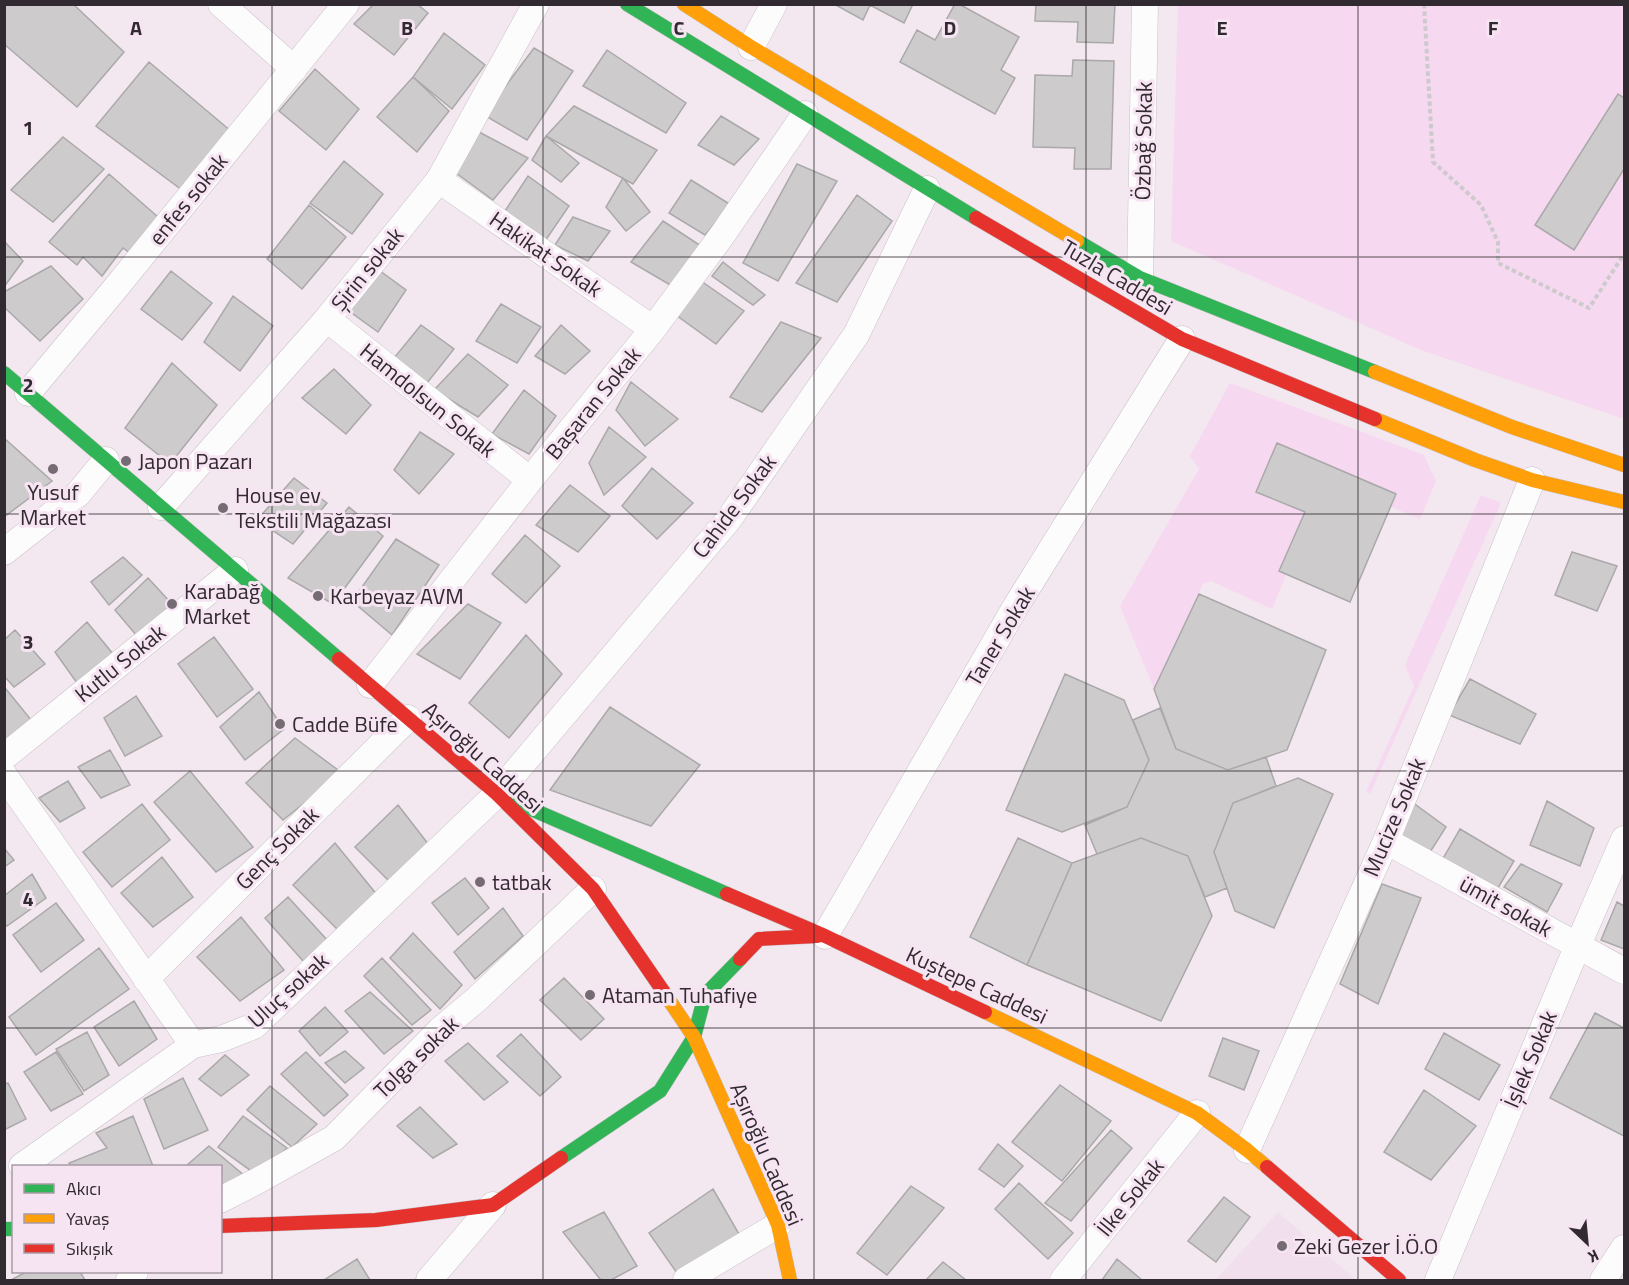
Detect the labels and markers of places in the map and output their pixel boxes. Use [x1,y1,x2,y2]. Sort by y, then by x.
place label: Japon Pazarı [138,444,253,478]
marker: Japon Pazarı [119,454,133,468]
marker: Yusuf Market [46,462,60,476]
place label: Yusuf Market [20,475,86,534]
place label: House ev Tekstili Mağazası [235,478,392,537]
marker: House ev Tekstili Mağazası [216,501,230,515]
place label: Karabağ Market [184,574,260,633]
place label: Karbeyaz AVM [330,579,464,613]
marker: Karbeyaz AVM [311,589,325,603]
marker: Karabağ Market [165,597,179,611]
place label: Cadde Büfe [292,707,398,741]
marker: Cadde Büfe [273,717,287,731]
place label: tatbak [492,865,552,899]
marker: tatbak [473,875,487,889]
place label: Ataman Tuhafiye [602,978,757,1012]
marker: Ataman Tuhafiye [583,988,597,1002]
place label: Zeki Gezer İ.Ö.O [1294,1229,1438,1263]
marker: Zeki Gezer İ.Ö.O [1275,1239,1289,1253]

